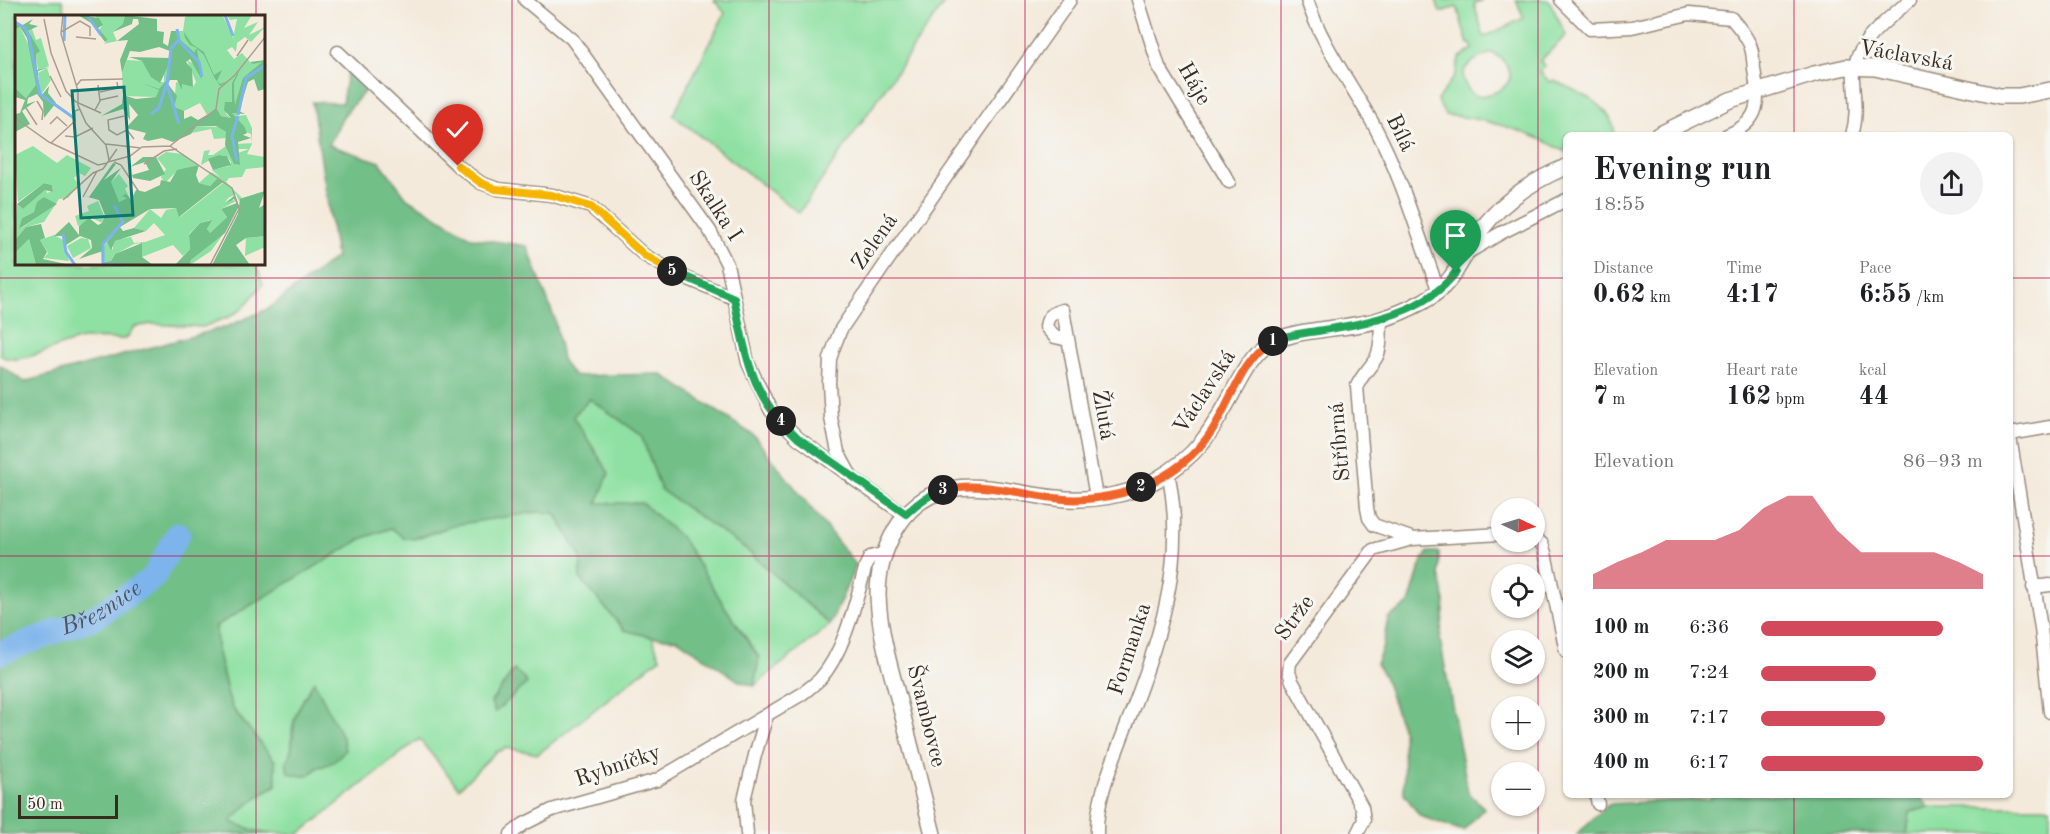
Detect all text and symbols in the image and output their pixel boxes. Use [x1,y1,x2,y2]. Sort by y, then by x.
inset map [15,15,266,266]
street label: Václavská [1857,37,1955,75]
street label: Háje [1173,59,1215,109]
pin [432,104,483,166]
street label: Bílá [1382,111,1418,155]
icon: check [441,113,474,146]
button: share [1920,152,1983,215]
text: Evening run [1593,154,1772,187]
street label: Skalka I [684,167,746,245]
text: 18:55 [1593,195,1645,215]
street label: Zelená [848,210,902,274]
pin [1430,210,1481,272]
icon: arrive [1439,219,1472,252]
pin: 5 [657,256,687,286]
text: Distance [1593,261,1653,277]
text: Time [1726,261,1762,277]
text: Pace [1859,261,1891,277]
text: 5 [667,263,677,279]
text: 0.62 [1593,282,1646,308]
text: 4:17 [1726,282,1779,308]
text: 6:55 [1859,282,1912,308]
text: km [1646,290,1671,306]
text: /km [1912,290,1944,306]
pin: 1 [1258,326,1288,356]
text: 1 [1268,333,1278,349]
street label: Václavská [1170,346,1240,438]
text: Elevation [1593,363,1658,379]
text: Heart rate [1726,363,1798,379]
text: kcal [1859,363,1887,379]
text: 7 [1593,384,1608,410]
text: 162 [1726,384,1771,410]
text: 44 [1859,384,1889,410]
street label: Žlutá [1088,388,1121,442]
text: m [1608,392,1625,408]
text: bpm [1771,392,1805,408]
street label: Stříbrná [1326,401,1354,482]
pin: 4 [766,406,796,436]
text: 4 [776,413,786,429]
text: Elevation [1593,452,1674,472]
text: 86–93 m [1903,452,1983,472]
pin: 2 [1126,472,1156,502]
pin: 3 [928,475,958,505]
text: 2 [1136,479,1146,495]
text: 3 [938,482,948,498]
north arrow [1491,498,1545,552]
map controls [1491,498,1545,816]
button: locate [1491,564,1545,618]
water label: Březnice [57,577,147,641]
street label: Strže [1271,591,1319,645]
street label: Formanka [1105,600,1155,698]
text: 100 m [1593,618,1649,638]
text: 6:36 [1689,618,1729,638]
button: layers [1491,630,1545,684]
street label: Švambovce [903,662,952,769]
text: 200 m [1593,663,1649,683]
text: 7:24 [1689,663,1729,683]
button: + [1491,696,1545,750]
text: 300 m [1593,708,1649,728]
text: 7:17 [1689,708,1729,728]
street label: Rybníčky [572,741,664,791]
text: 400 m [1593,753,1649,773]
text: 6:17 [1689,753,1729,773]
button: − [1491,762,1545,816]
scale bar [18,792,118,820]
text: 50 m [27,797,63,813]

